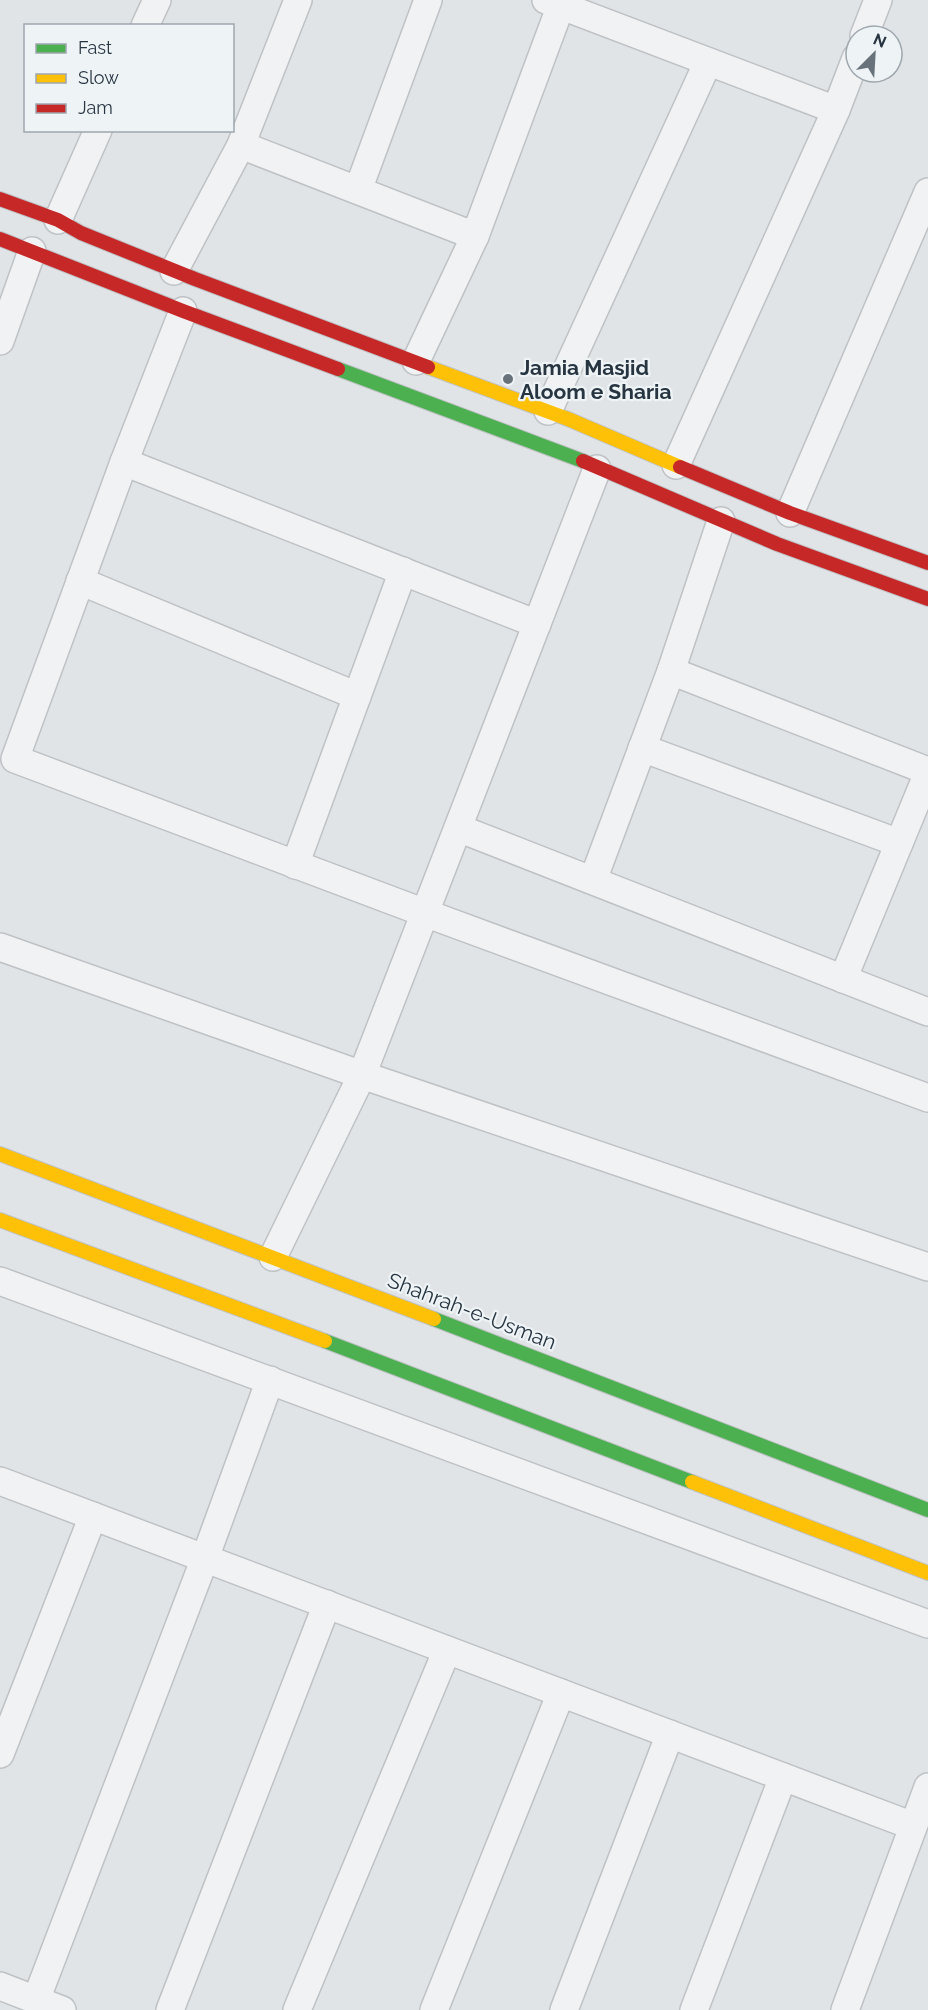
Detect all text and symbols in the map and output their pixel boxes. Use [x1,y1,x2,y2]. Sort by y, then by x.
legend [24,24,234,132]
north arrow [844,24,904,84]
text: N [870,30,889,52]
text: Fast [78,37,112,58]
text: Slow [78,67,119,88]
text: Jam [78,97,113,118]
place label: Jamia Masjid Aloom e Sharia [520,355,671,404]
marker: Jamia Masjid Aloom e Sharia [501,372,515,386]
street label: Shahrah-e-Usman [384,1267,560,1355]

